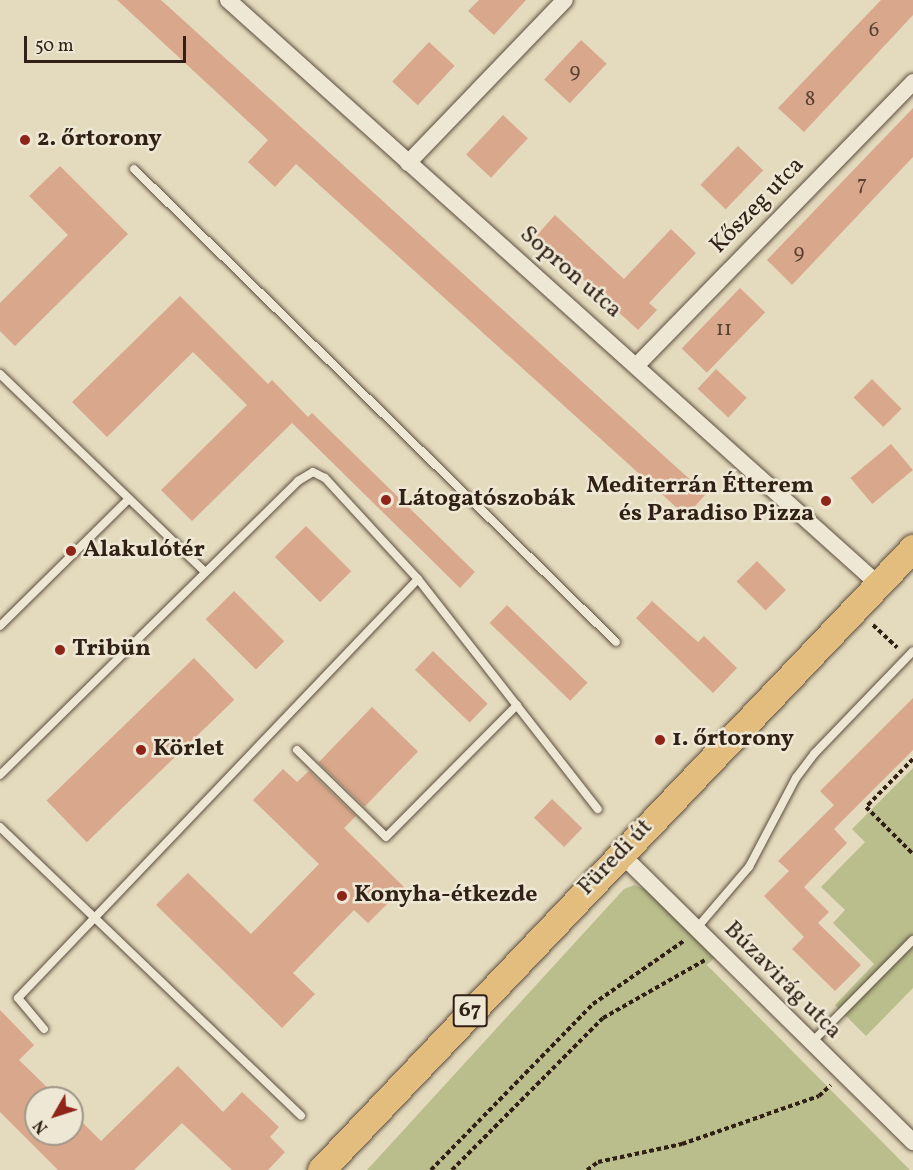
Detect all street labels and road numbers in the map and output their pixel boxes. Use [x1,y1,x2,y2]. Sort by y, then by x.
street label: Kőszeg utca [705,152,811,260]
street label: Sopron utca [513,221,627,325]
street label: Füredi út [572,814,660,902]
street label: Búzavirág utca [717,916,847,1046]
road number: 67 [452,992,488,1030]

